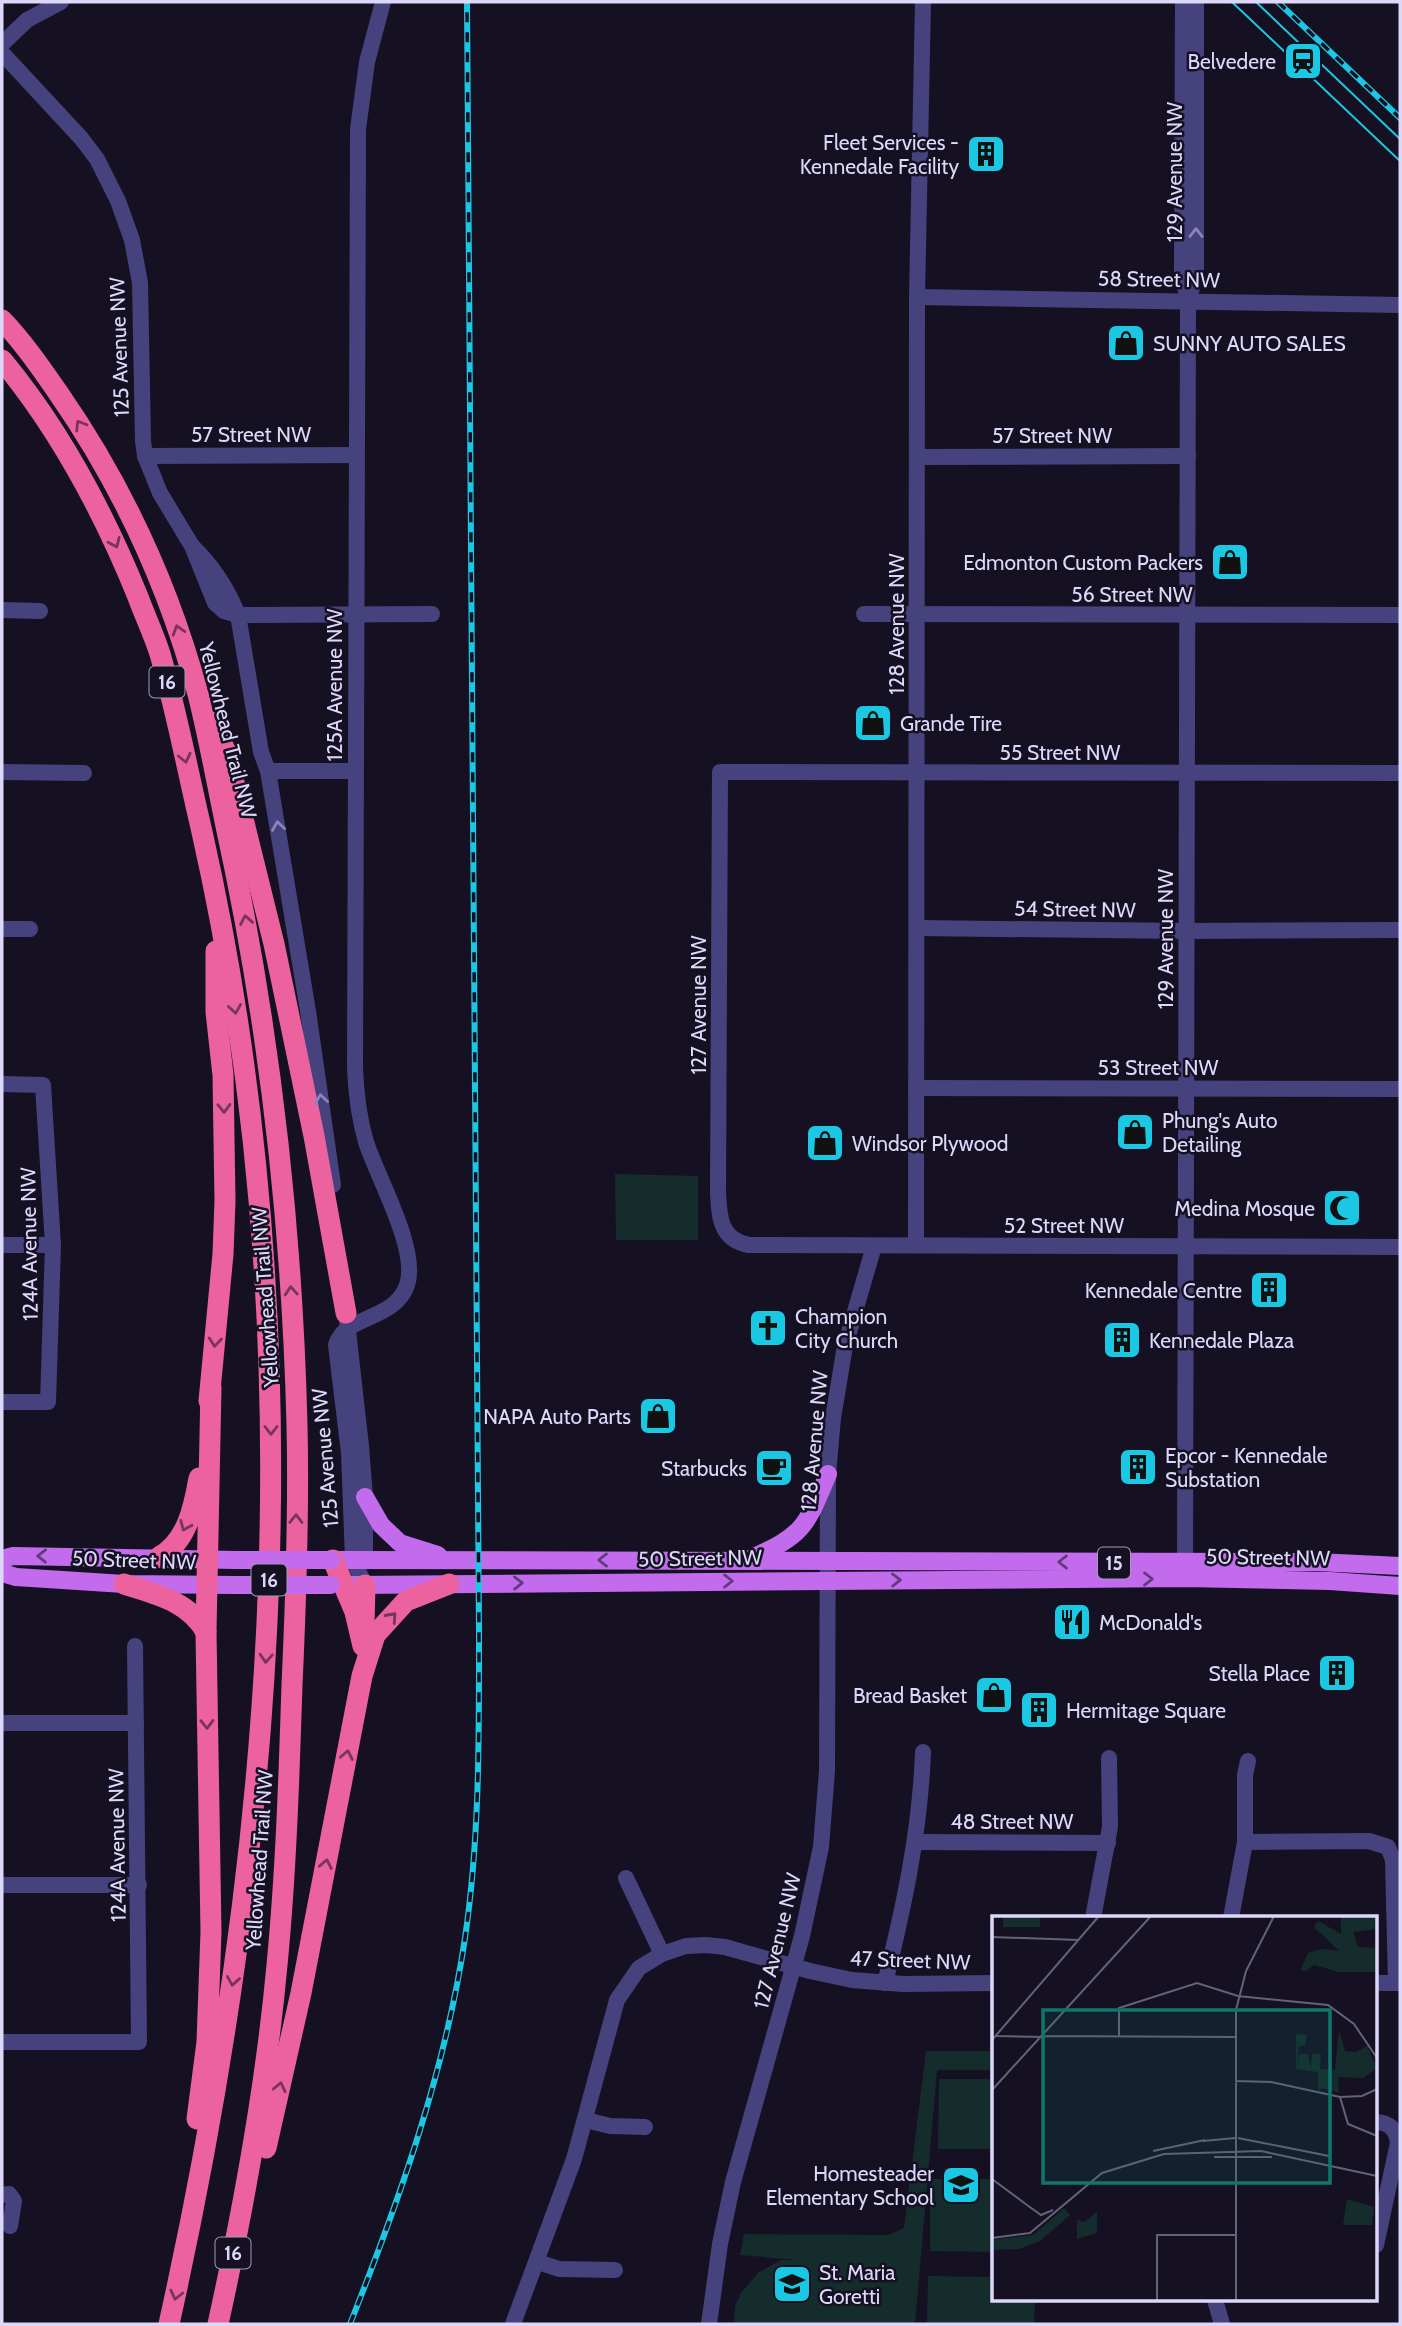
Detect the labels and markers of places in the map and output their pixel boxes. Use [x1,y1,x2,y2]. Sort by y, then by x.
station icon: Belvedere [1282,40,1324,82]
place label: Belvedere [1187,49,1276,74]
place label: Fleet Services - Kennedale Facility [800,130,959,179]
building icon: Fleet Services - Kennedale Facility [965,133,1007,175]
shop icon: SUNNY AUTO SALES [1105,322,1147,364]
place label: SUNNY AUTO SALES [1153,331,1346,356]
shop icon: Edmonton Custom Packers [1209,541,1251,583]
place label: Edmonton Custom Packers [963,550,1203,575]
shop icon: Grande Tire [852,702,894,744]
place label: Grande Tire [900,711,1002,736]
place label: Phung's Auto Detailing [1162,1108,1278,1157]
shop icon: Phung's Auto Detailing [1114,1111,1156,1153]
shop icon: Windsor Plywood [804,1122,846,1164]
place label: Windsor Plywood [852,1131,1008,1156]
mosque icon: Medina Mosque [1321,1187,1363,1229]
place label: Medina Mosque [1174,1196,1315,1221]
building icon: Kennedale Centre [1248,1269,1290,1311]
place label: Kennedale Centre [1085,1278,1242,1303]
place label: Champion City Church [795,1304,898,1353]
church icon: Champion City Church [747,1307,789,1349]
building icon: Kennedale Plaza [1101,1319,1143,1361]
place label: Kennedale Plaza [1149,1328,1294,1353]
shop icon: NAPA Auto Parts [637,1395,679,1437]
place label: NAPA Auto Parts [483,1404,631,1429]
place label: Epcor - Kennedale Substation [1165,1443,1328,1492]
building icon: Epcor - Kennedale Substation [1117,1446,1159,1488]
cafe icon: Starbucks [753,1447,795,1489]
place label: Starbucks [661,1456,747,1481]
restaurant icon: McDonald's [1051,1601,1093,1643]
place label: McDonald's [1099,1610,1203,1635]
building icon: Stella Place [1316,1652,1358,1694]
place label: Stella Place [1209,1661,1310,1686]
shop icon: Bread Basket [973,1674,1015,1716]
place label: Bread Basket [853,1683,967,1708]
building icon: Hermitage Square [1018,1689,1060,1731]
place label: Hermitage Square [1066,1698,1226,1723]
place label: Homesteader Elementary School [766,2161,934,2210]
school or university icon: Homesteader Elementary School [940,2164,982,2206]
place label: St. Maria Goretti [819,2260,895,2309]
school or university icon: St. Maria Goretti [771,2263,813,2305]

